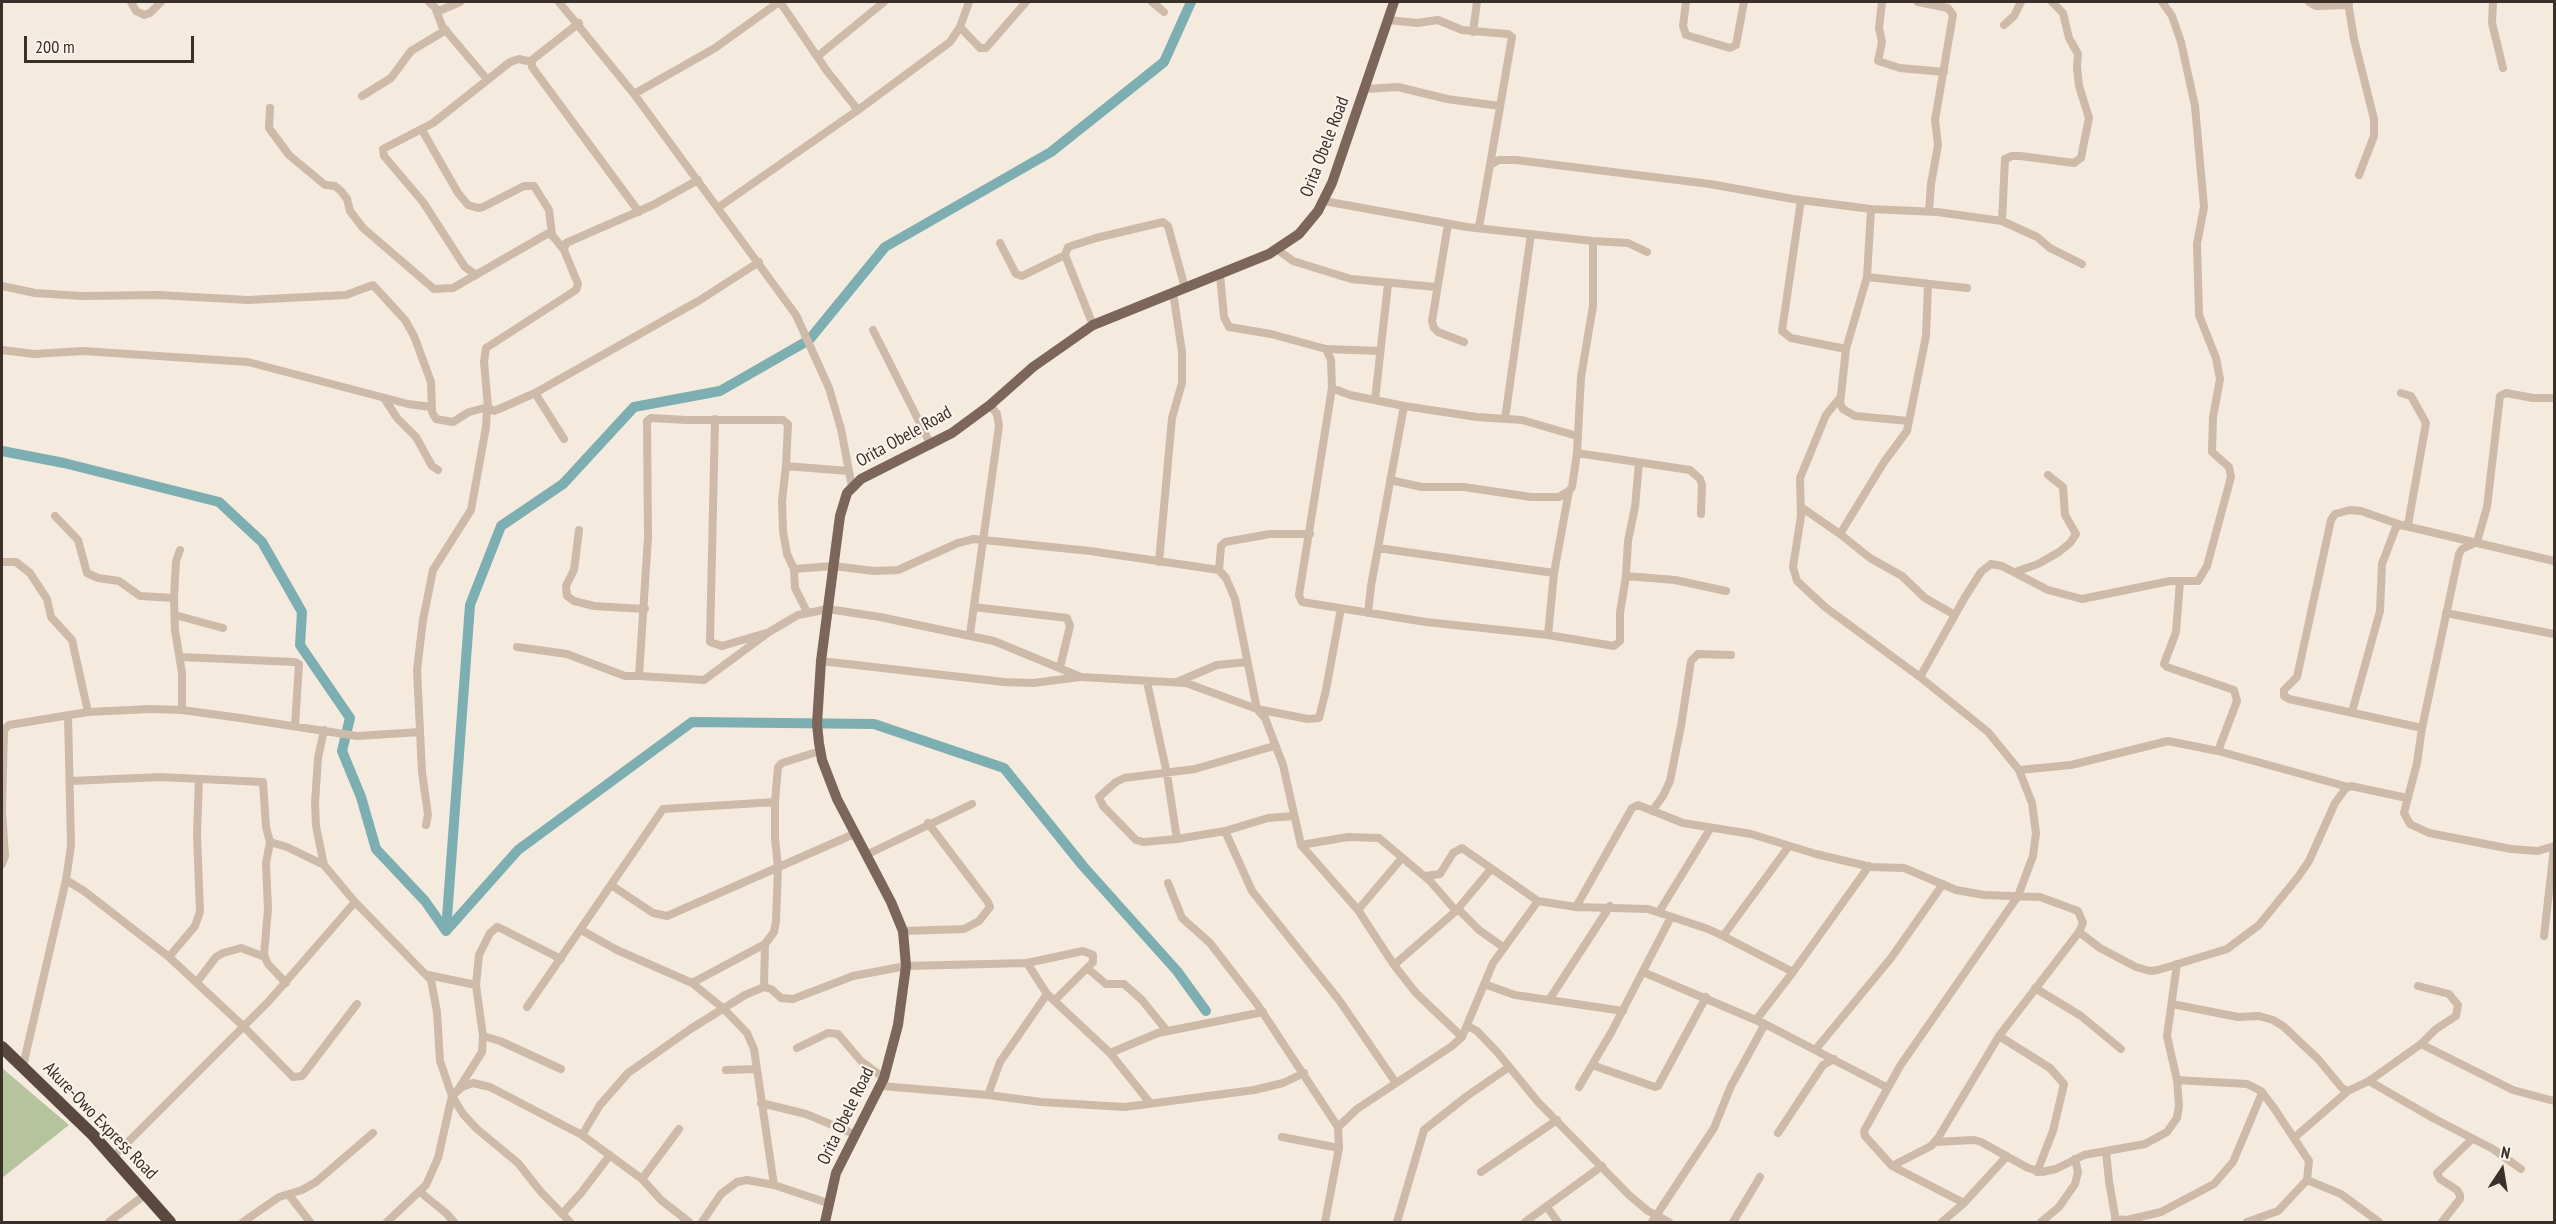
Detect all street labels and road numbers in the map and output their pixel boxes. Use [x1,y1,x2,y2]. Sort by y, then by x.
street label: Orita Obele Road [1296,94,1354,200]
street label: Orita Obele Road [852,402,956,472]
street label: Akure-Owo Express Road [38,1058,162,1184]
street label: Orita Obele Road [813,1064,879,1168]

